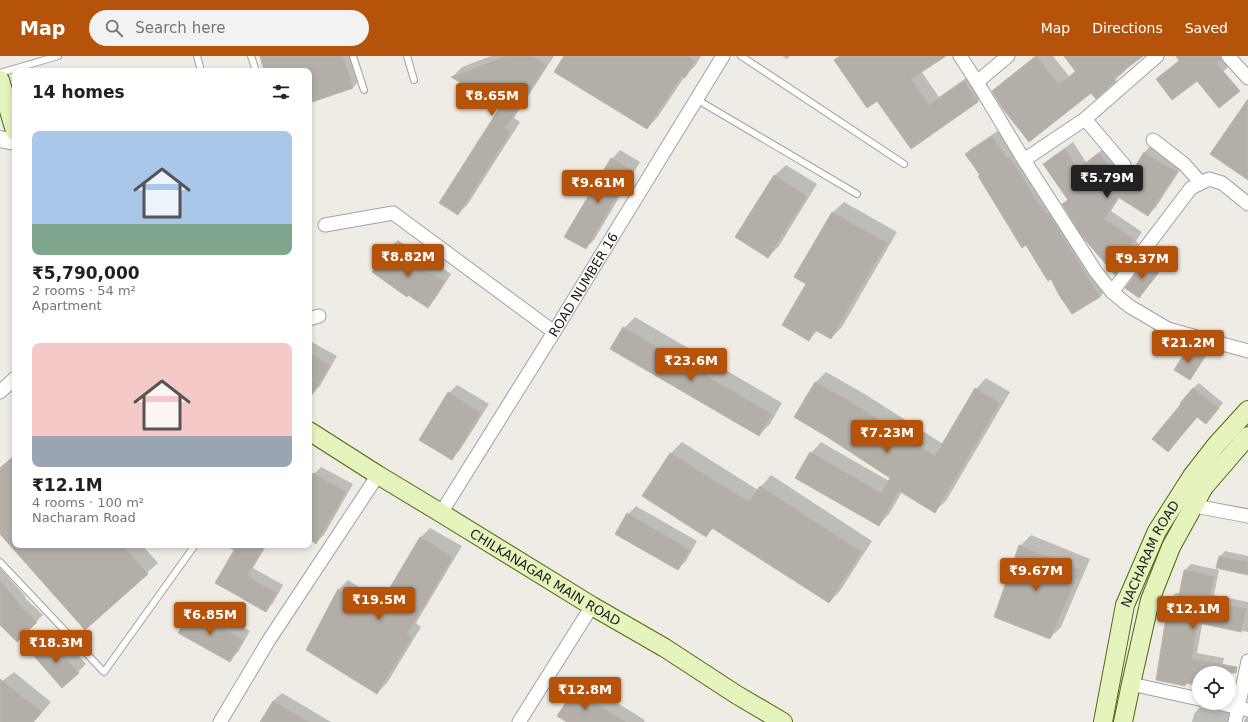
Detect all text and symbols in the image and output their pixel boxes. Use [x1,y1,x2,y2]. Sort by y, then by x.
search box [89,10,369,46]
text: Map [20,17,65,39]
icon: search [103,17,125,39]
text: Search here [135,19,225,37]
text: Map [1041,20,1070,36]
text: Directions [1092,20,1163,36]
text: Saved [1185,20,1228,36]
icon: filters [270,81,292,103]
text: 14 homes [32,82,125,102]
pin: ₹8.65M [459,83,525,117]
text: ₹8.65M [465,88,519,103]
icon: home [126,157,198,229]
pin: ₹5.79M [1074,165,1140,199]
pin: ₹9.61M [565,170,631,204]
text: ₹5.79M [1080,170,1134,185]
text: ₹9.61M [571,175,625,190]
street label: ROAD NUMBER 16 [545,230,621,339]
pin: ₹8.82M [375,244,441,278]
pin: ₹9.37M [1109,246,1175,280]
text: ₹8.82M [381,249,435,264]
text: ₹9.37M [1115,251,1169,266]
text: ₹5,790,000 [32,263,140,283]
text: 2 rooms · 54 m² [32,283,136,298]
text: Apartment [32,298,102,313]
pin: ₹21.2M [1155,330,1221,364]
text: ₹21.2M [1161,335,1215,350]
pin: ₹23.6M [658,348,724,382]
text: ₹23.6M [664,353,718,368]
icon: home [126,369,198,441]
pin: ₹7.23M [854,420,920,454]
text: ₹7.23M [860,425,914,440]
text: ₹12.1M [32,475,103,495]
text: 4 rooms · 100 m² [32,495,144,510]
street label: NACHARAM ROAD [1118,498,1182,609]
text: Nacharam Road [32,510,136,525]
street label: CHILKANAGAR MAIN ROAD [468,525,624,628]
pin: ₹9.67M [1003,558,1069,592]
text: ₹9.67M [1009,563,1063,578]
pin: ₹19.5M [346,587,412,621]
text: ₹19.5M [352,592,406,607]
pin: ₹12.1M [1160,596,1226,630]
text: ₹12.1M [1166,601,1220,616]
pin: ₹6.85M [177,602,243,636]
text: ₹6.85M [183,607,237,622]
pin: ₹18.3M [23,630,89,664]
text: ₹18.3M [29,635,83,650]
map controls [1192,666,1236,710]
button: locate [1192,666,1236,710]
pin: ₹12.8M [552,677,618,711]
text: ₹12.8M [558,682,612,697]

